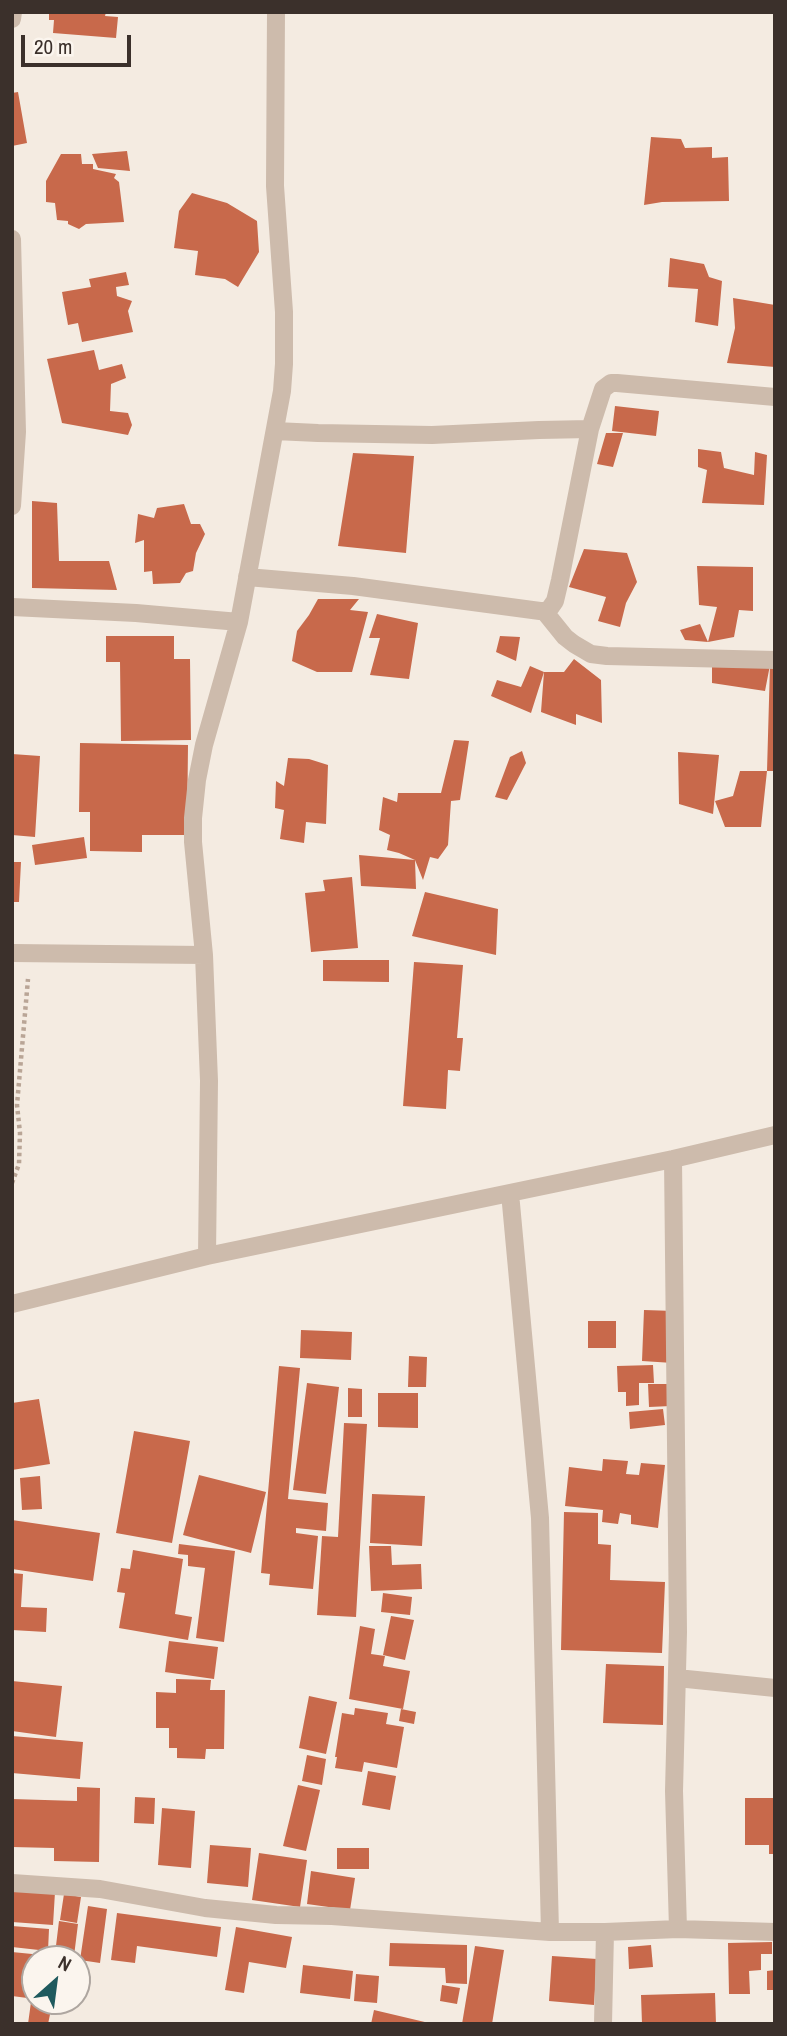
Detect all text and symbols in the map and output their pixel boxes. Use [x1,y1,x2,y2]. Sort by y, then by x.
scale bar [24,21,135,65]
text: 20 m [34,32,72,61]
north arrow [21,1945,91,2015]
text: N [54,1949,76,1977]

